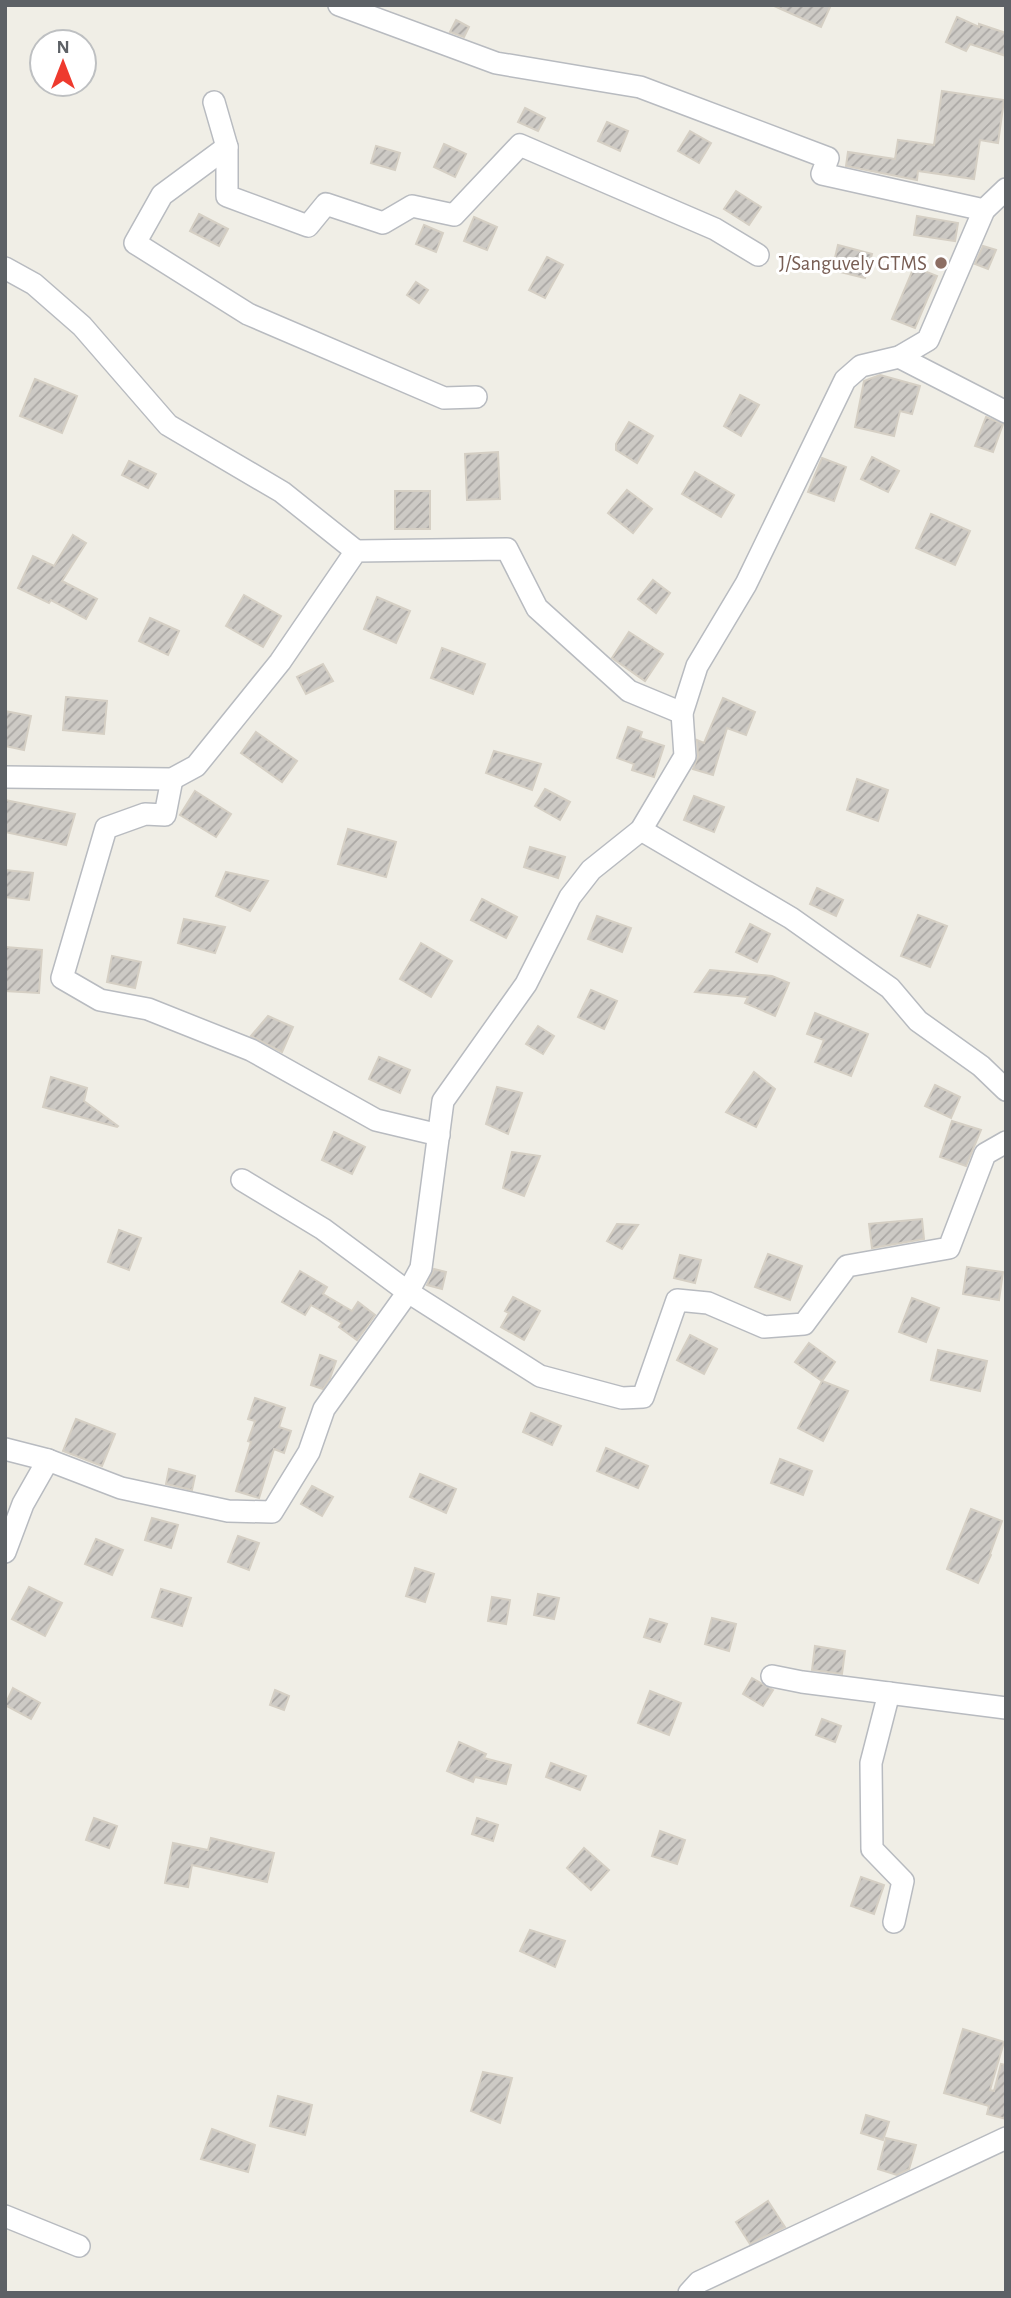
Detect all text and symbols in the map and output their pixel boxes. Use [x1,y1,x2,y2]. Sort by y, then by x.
north arrow [28,28,98,98]
text: N [56,38,70,57]
place label: J/Sanguvely GTMS [779,253,927,274]
marker: J/Sanguvely GTMS [933,255,949,271]

